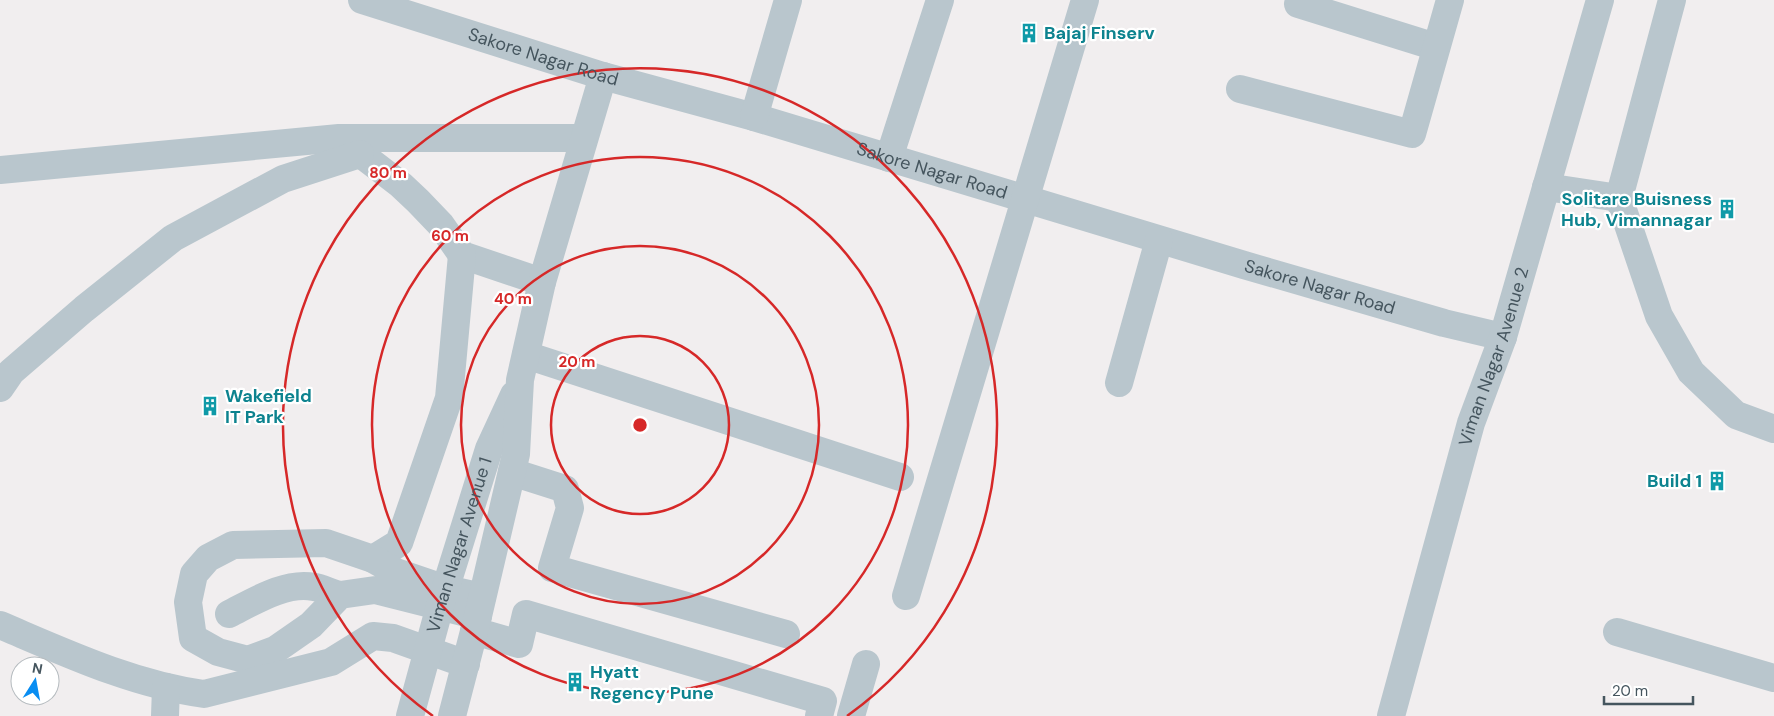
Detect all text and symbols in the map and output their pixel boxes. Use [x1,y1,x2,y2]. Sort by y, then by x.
place label: Bajaj Finserv [1044,21,1155,45]
street label: Sakore Nagar Road [465,22,621,92]
building icon: Bajaj Finserv [1018,22,1040,44]
street label: Sakore Nagar Road [854,137,1010,205]
text: 80 m [369,163,407,183]
place label: Solitare Buisness Hub, Vimannagar [1561,187,1712,232]
building icon: Solitare Buisness Hub, Vimannagar [1716,198,1738,220]
text: 60 m [431,226,469,246]
street label: Sakore Nagar Road [1241,254,1398,320]
street label: Viman Nagar Avenue 2 [1453,264,1534,449]
text: 40 m [494,289,532,309]
text: 20 m [559,352,595,372]
place label: Wakefield IT Park [225,384,312,429]
building icon: Wakefield IT Park [199,395,221,417]
centre of rings [631,416,649,434]
street label: Viman Nagar Avenue 1 [421,454,498,636]
place label: Build 1 [1647,469,1702,493]
building icon: Build 1 [1706,470,1728,492]
north arrow [10,656,60,706]
text: N [31,658,44,678]
place label: Hyatt Regency Pune [590,660,714,705]
building icon: Hyatt Regency Pune [564,671,586,693]
scale bar [1604,674,1693,706]
text: 20 m [1612,681,1648,701]

